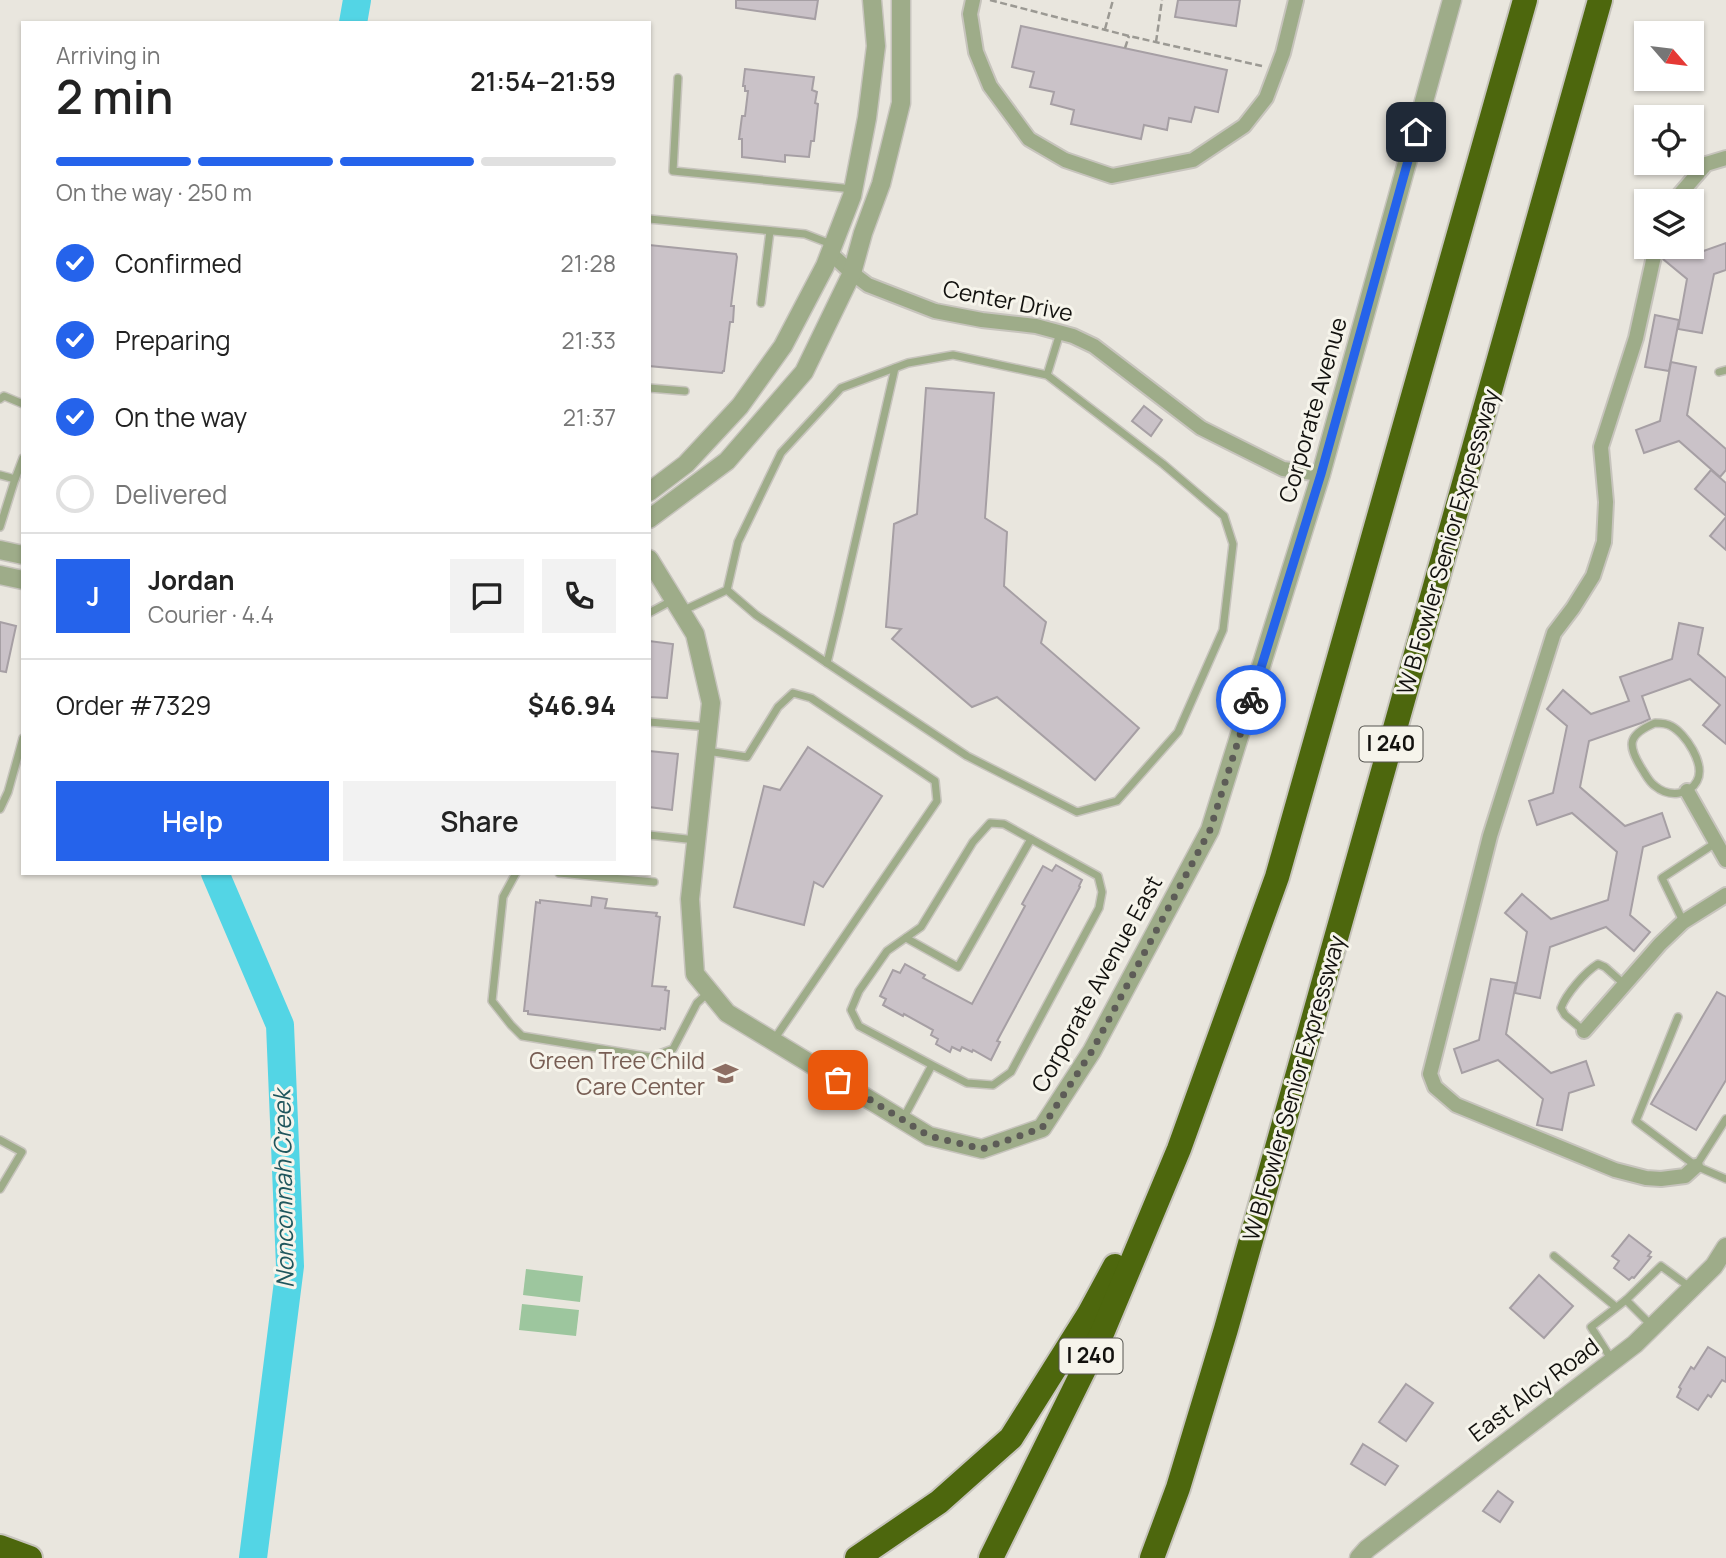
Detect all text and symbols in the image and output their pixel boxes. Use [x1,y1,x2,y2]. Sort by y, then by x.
north arrow [1634,21,1704,91]
map controls [1634,21,1704,259]
text: Arriving in [56,39,161,71]
text: 21:54–21:59 [470,63,616,99]
text: 2 min [56,65,173,128]
pin [1386,102,1446,162]
button: locate [1634,105,1704,175]
icon: home [1397,113,1435,151]
text: On the way · 250 m [56,176,252,208]
button: layers [1634,189,1704,259]
icon: check [56,244,94,282]
text: Confirmed [115,245,242,281]
text: 21:28 [561,247,616,279]
street label: Center Drive [940,272,1076,328]
street label: Corporate Avenue [1270,313,1354,506]
icon: check [56,321,94,359]
text: Preparing [115,322,231,358]
text: 21:33 [562,324,616,356]
street label: W B Fowler Senior Expressway [1388,385,1506,698]
icon: check [56,398,94,436]
text: On the way [115,399,247,435]
text: 21:37 [563,401,616,433]
text: Delivered [115,476,227,512]
button: chat [450,559,524,633]
button: phone [542,559,616,633]
text: Jordan [148,562,234,598]
text: J [86,578,100,614]
text: Courier · 4.4 [148,598,274,630]
courier [1216,665,1286,735]
icon: bike [1232,681,1270,719]
text: Order #7329 [56,687,211,723]
text: $46.94 [528,687,616,723]
road number: I 240 [1360,726,1422,762]
button: Help [56,781,329,861]
button: Share [343,781,616,861]
street label: Corporate Avenue East [1023,869,1169,1098]
street label: W B Fowler Senior Expressway [1234,931,1352,1244]
place label: Green Tree Child Care Center [529,1044,705,1102]
pin [808,1050,868,1110]
school or university icon: Green Tree Child Care Center [711,1060,739,1088]
icon: bag [819,1061,857,1099]
water label: Nonconnah Creek [264,1086,301,1288]
street label: East Alcy Road [1462,1330,1605,1449]
road number: I 240 [1060,1338,1122,1374]

